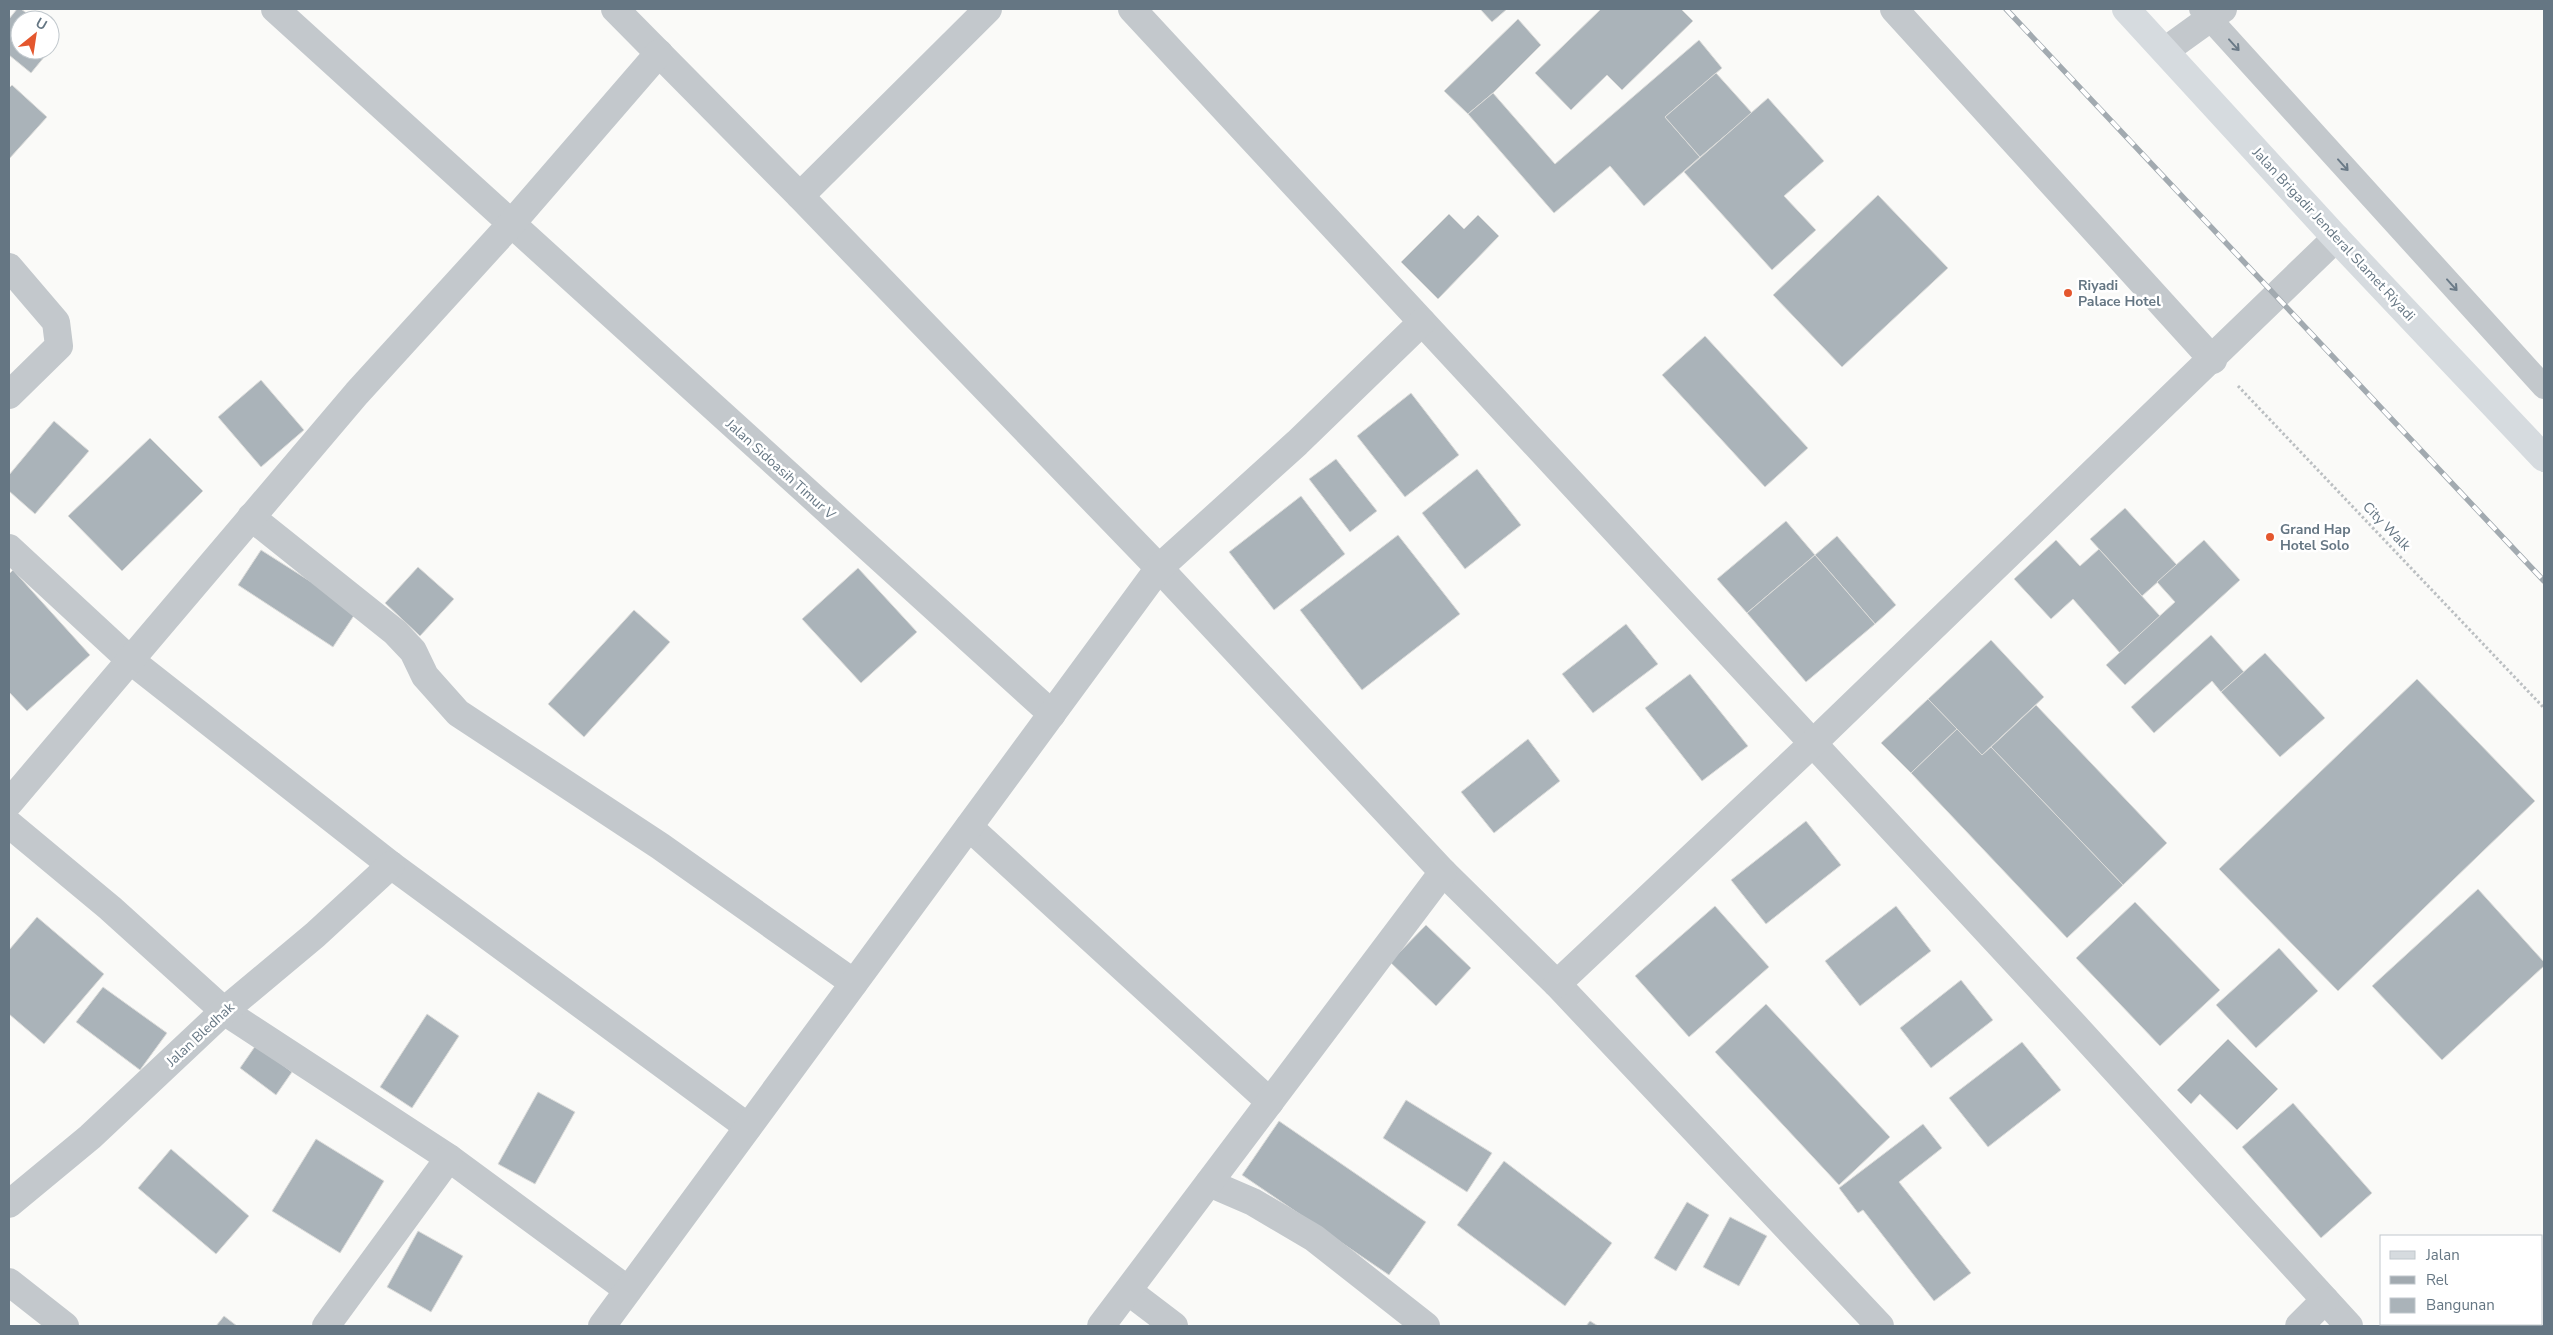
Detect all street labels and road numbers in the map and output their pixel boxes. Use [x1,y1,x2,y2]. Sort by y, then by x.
street label: Jalan Brigadir Jenderal Slamet Riyadi [2247,143,2419,325]
street label: Jalan Sidoasih Timur V [721,414,840,524]
street label: City Walk [2358,498,2416,556]
street label: Jalan Bledhak [161,997,239,1072]

